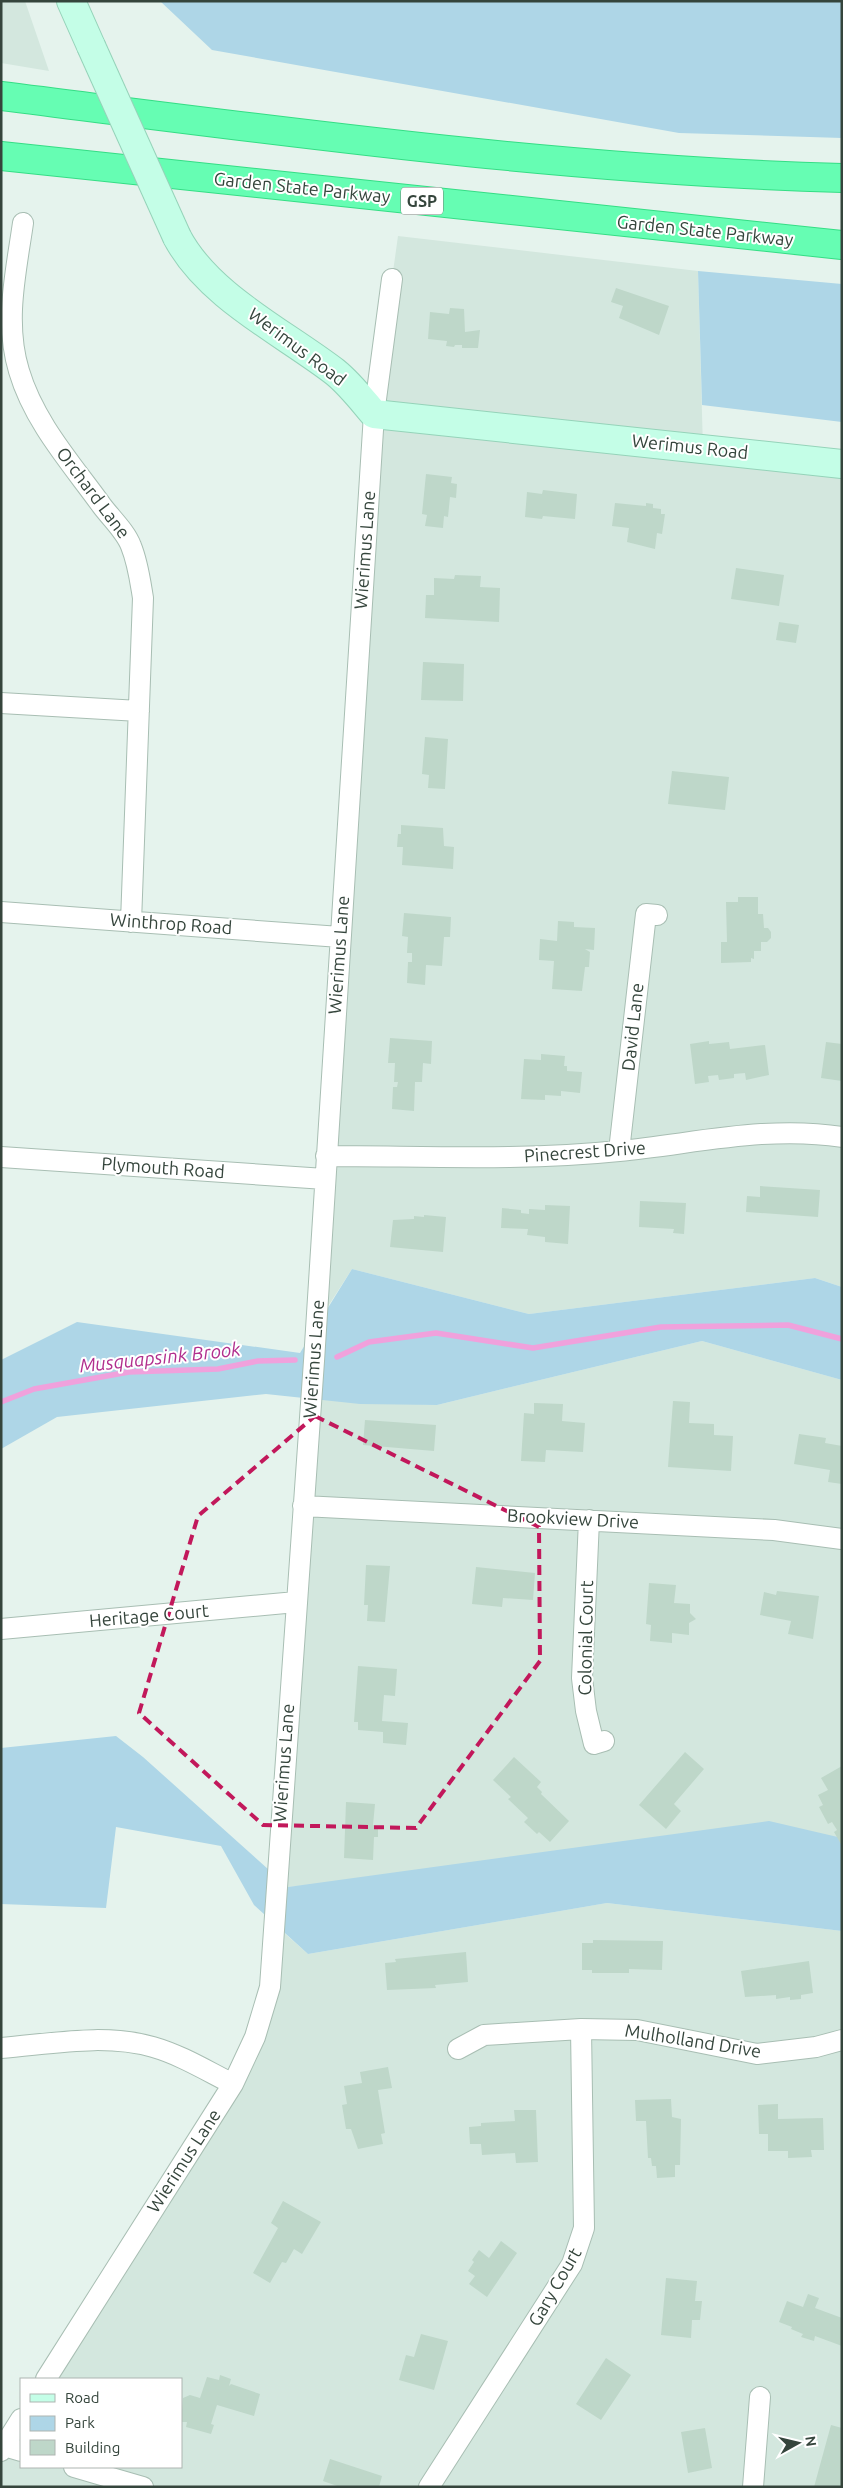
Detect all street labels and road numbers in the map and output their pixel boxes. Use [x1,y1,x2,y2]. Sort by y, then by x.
street label: Garden State Parkway [213,168,392,206]
road number: GSP [401,188,443,215]
street label: Garden State Parkway [616,211,795,249]
street label: Werimus Road [245,303,350,389]
street label: Werimus Road [631,430,749,462]
street label: Orchard Lane [53,443,135,542]
street label: Wierimus Lane [350,490,378,610]
street label: Wierimus Lane [324,895,352,1015]
street label: Winthrop Road [109,909,233,937]
street label: David Lane [617,982,647,1072]
street label: Pinecrest Drive [523,1137,646,1165]
street label: Plymouth Road [101,1153,225,1181]
street label: Wierimus Lane [299,1299,327,1419]
street label: Brookview Drive [507,1505,640,1531]
street label: Colonial Court [574,1580,596,1696]
street label: Heritage Court [88,1600,210,1630]
street label: Wierimus Lane [269,1703,297,1823]
street label: Mulholland Drive [624,2019,763,2061]
street label: Wierimus Lane [142,2105,224,2216]
street label: Gary Court [524,2244,585,2329]

